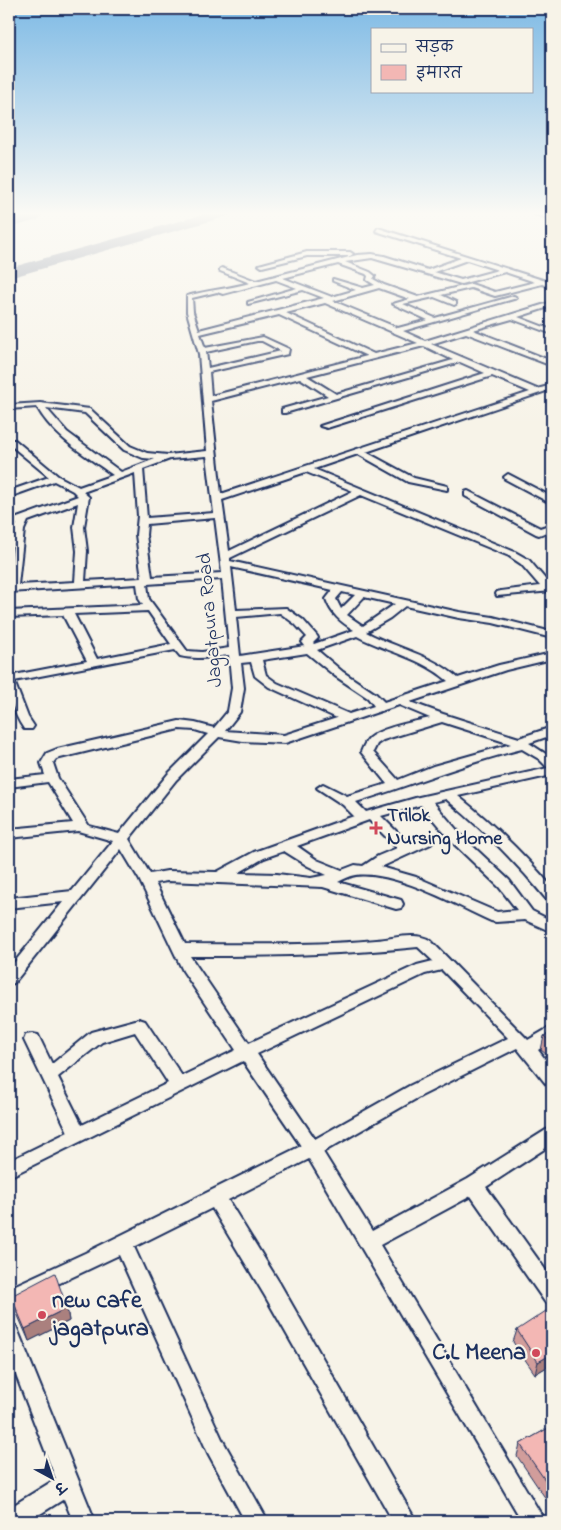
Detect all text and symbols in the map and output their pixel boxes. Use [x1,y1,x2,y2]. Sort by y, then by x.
legend [371,28,534,92]
text: सड़क [415,37,454,59]
text: इमारत [416,63,463,85]
street label: Jagatpura Road [191,551,232,688]
place label: Trilok Nursing Home [387,802,503,855]
marker: Trilok Nursing Home [369,821,383,835]
place label: new cafe jagatpura [48,1284,149,1348]
marker: new cafe jagatpura [36,1309,48,1321]
place label: C.L Meena [432,1336,526,1371]
marker: C.L Meena [530,1347,542,1359]
north arrow [28,1452,78,1502]
text: उ [48,1474,71,1499]

